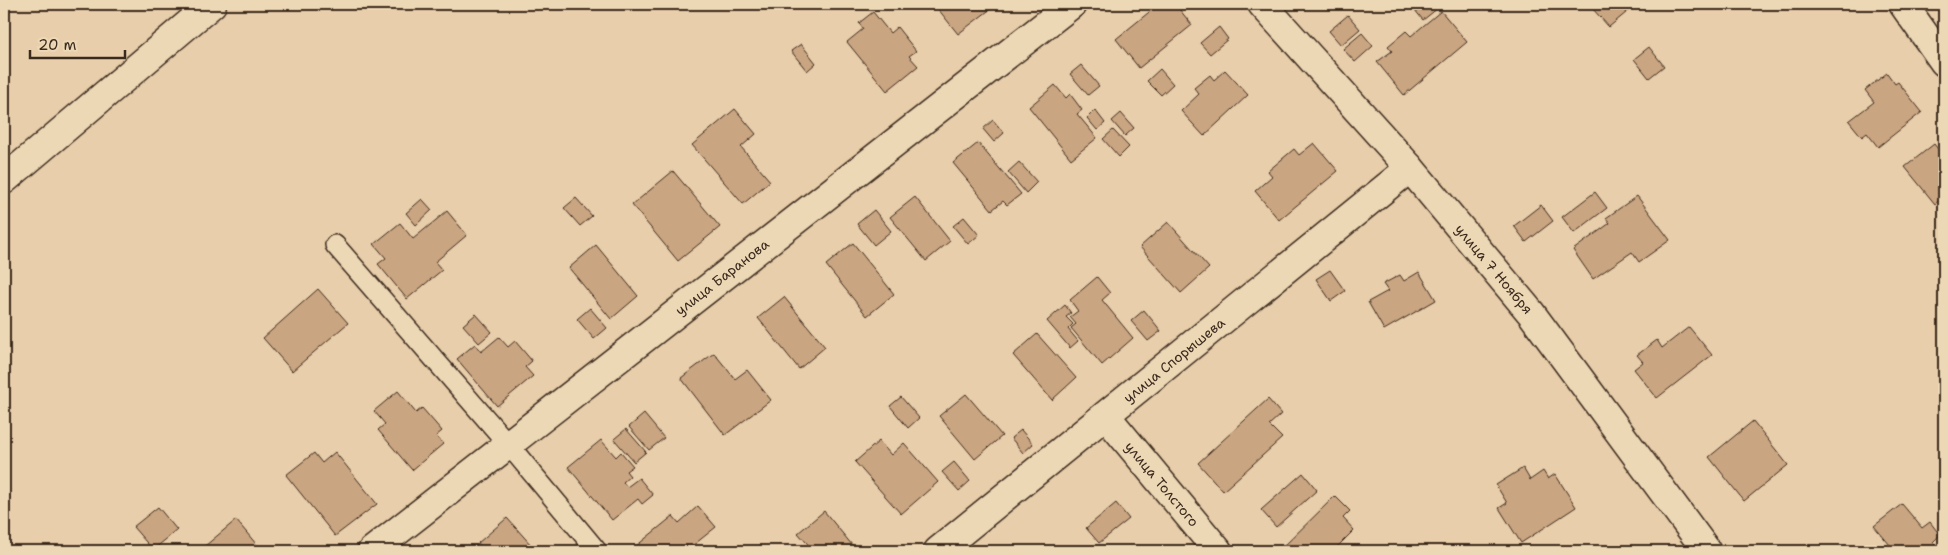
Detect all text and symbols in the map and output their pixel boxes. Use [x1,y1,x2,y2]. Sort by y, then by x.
scale bar [30,28,125,60]
text: 20 m [38,35,77,55]
street label: улица 7 Ноября [1451,220,1537,318]
street label: улица Баранова [671,235,773,319]
street label: улица Спорышева [1119,313,1229,407]
street label: улица Толстого [1121,438,1203,530]

